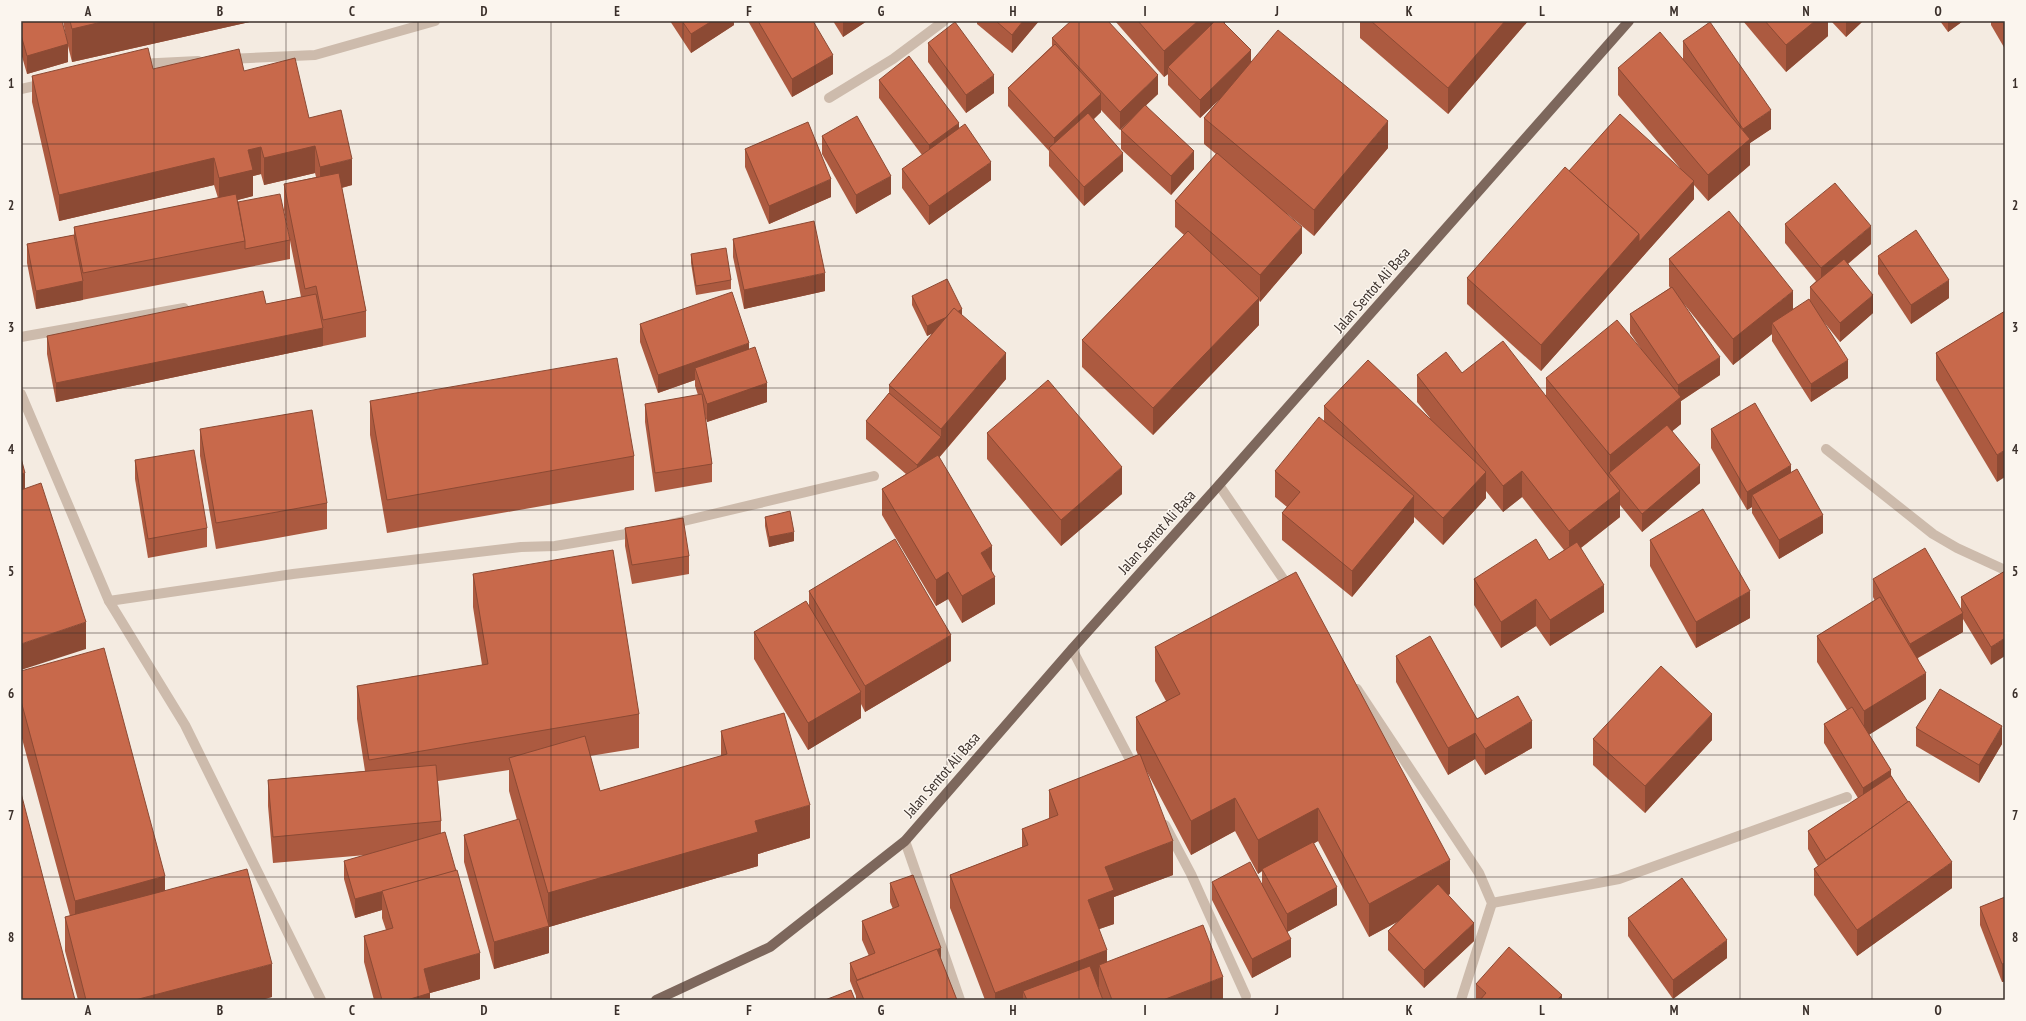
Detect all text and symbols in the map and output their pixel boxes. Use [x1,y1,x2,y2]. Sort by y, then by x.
text: A [84,3,92,20]
text: B [217,3,223,20]
text: C [349,3,355,20]
text: D [481,3,488,20]
text: E [614,3,620,20]
text: F [746,3,752,20]
text: G [878,3,885,20]
text: H [1010,3,1017,20]
text: I [1143,3,1147,20]
text: J [1274,3,1279,20]
text: K [1406,3,1413,20]
text: L [1539,3,1545,20]
text: M [1670,3,1679,20]
text: N [1802,3,1810,20]
text: O [1934,3,1942,20]
text: 1 [8,75,14,92]
text: 1 [2012,75,2018,92]
text: 2 [8,197,14,214]
text: 2 [2012,197,2018,214]
street label: Jalan Sentot Ali Basa [1329,243,1414,337]
text: 3 [8,319,14,336]
text: 3 [2012,319,2018,336]
text: 4 [8,441,15,458]
text: 4 [2012,441,2019,458]
street label: Jalan Sentot Ali Basa [1113,486,1199,578]
text: 5 [8,563,14,580]
text: 5 [2012,563,2018,580]
text: 6 [8,685,14,702]
text: 6 [2012,685,2018,702]
street label: Jalan Sentot Ali Basa [899,728,984,822]
text: 7 [8,807,14,824]
text: 7 [2012,807,2018,824]
text: 8 [8,929,14,946]
text: 8 [2012,929,2018,946]
text: A [84,1002,92,1019]
text: B [217,1002,223,1019]
text: C [349,1002,355,1019]
text: D [481,1002,488,1019]
text: E [614,1002,620,1019]
text: F [746,1002,752,1019]
text: G [878,1002,885,1019]
text: H [1010,1002,1017,1019]
text: I [1143,1002,1147,1019]
text: J [1274,1002,1279,1019]
text: K [1406,1002,1413,1019]
text: L [1539,1002,1545,1019]
text: M [1670,1002,1679,1019]
text: N [1802,1002,1810,1019]
text: O [1934,1002,1942,1019]

